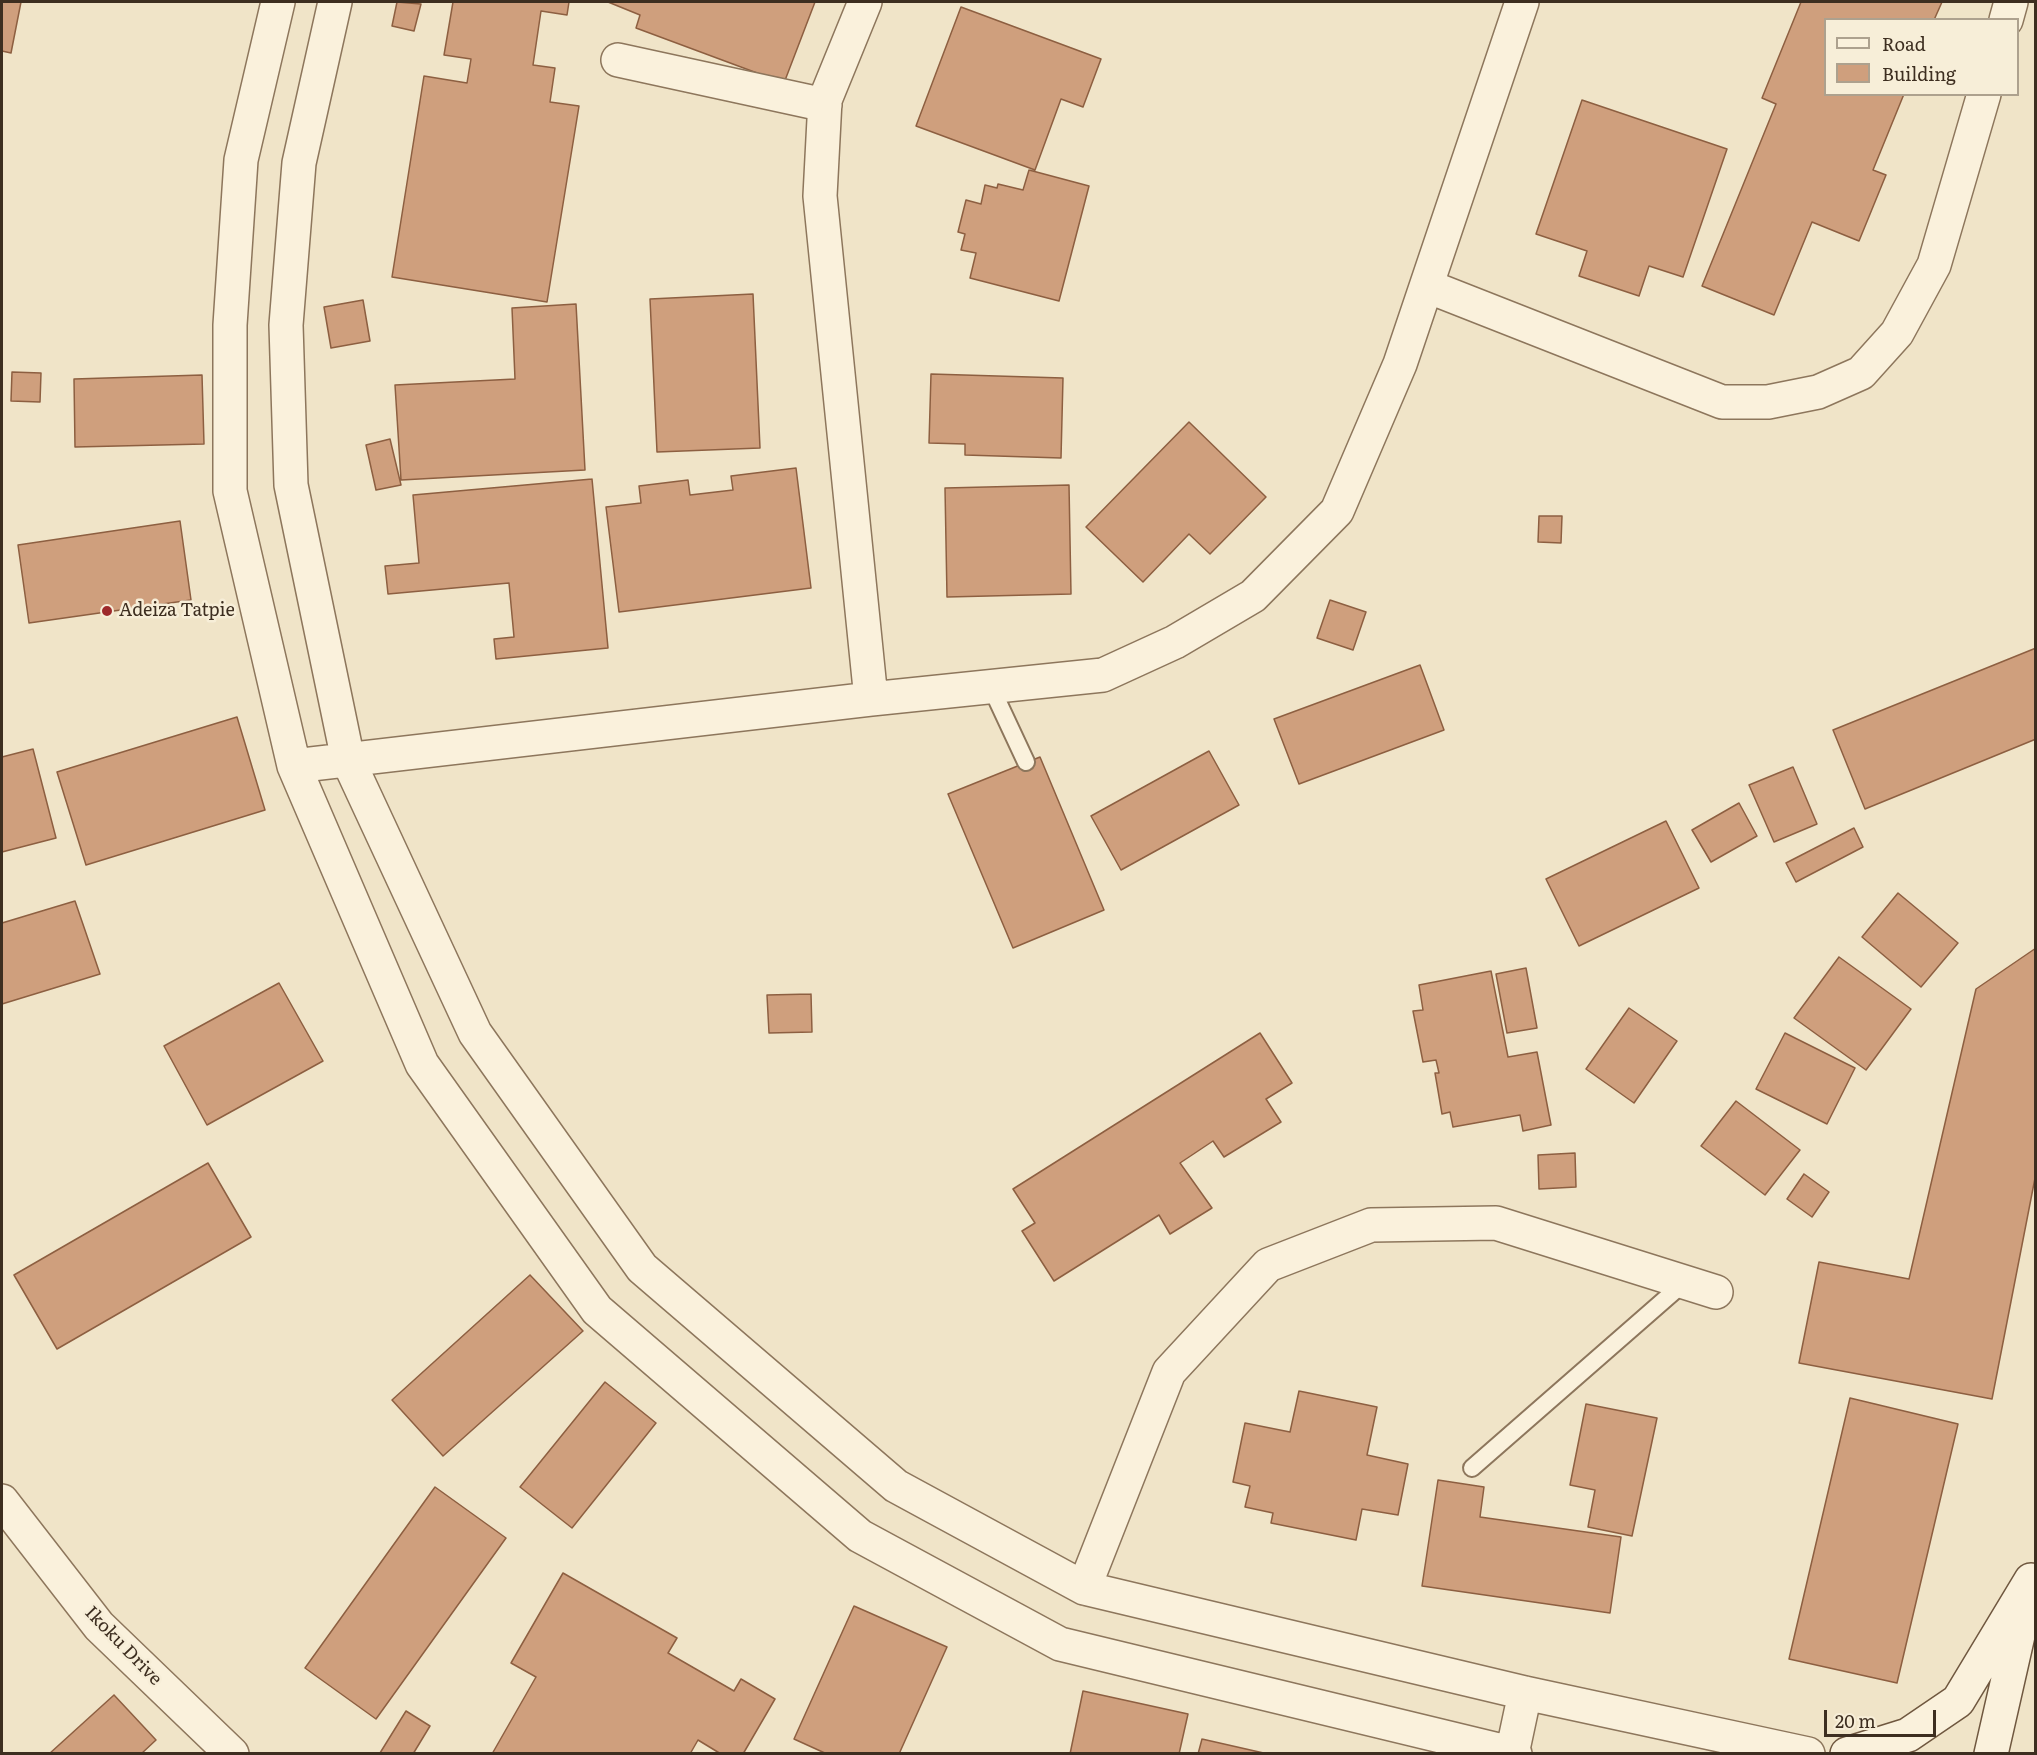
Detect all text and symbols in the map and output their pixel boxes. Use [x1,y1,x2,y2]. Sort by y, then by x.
legend [1824,18,2019,96]
text: Road [1882,30,1926,57]
text: Building [1882,60,1956,87]
place label: Adeiza Tatpie [119,600,235,622]
marker: Adeiza Tatpie [100,604,114,618]
street label: Ikoku Drive [80,1602,166,1690]
scale bar [1827,1698,1940,1736]
text: 20 m [1835,1707,1876,1734]

